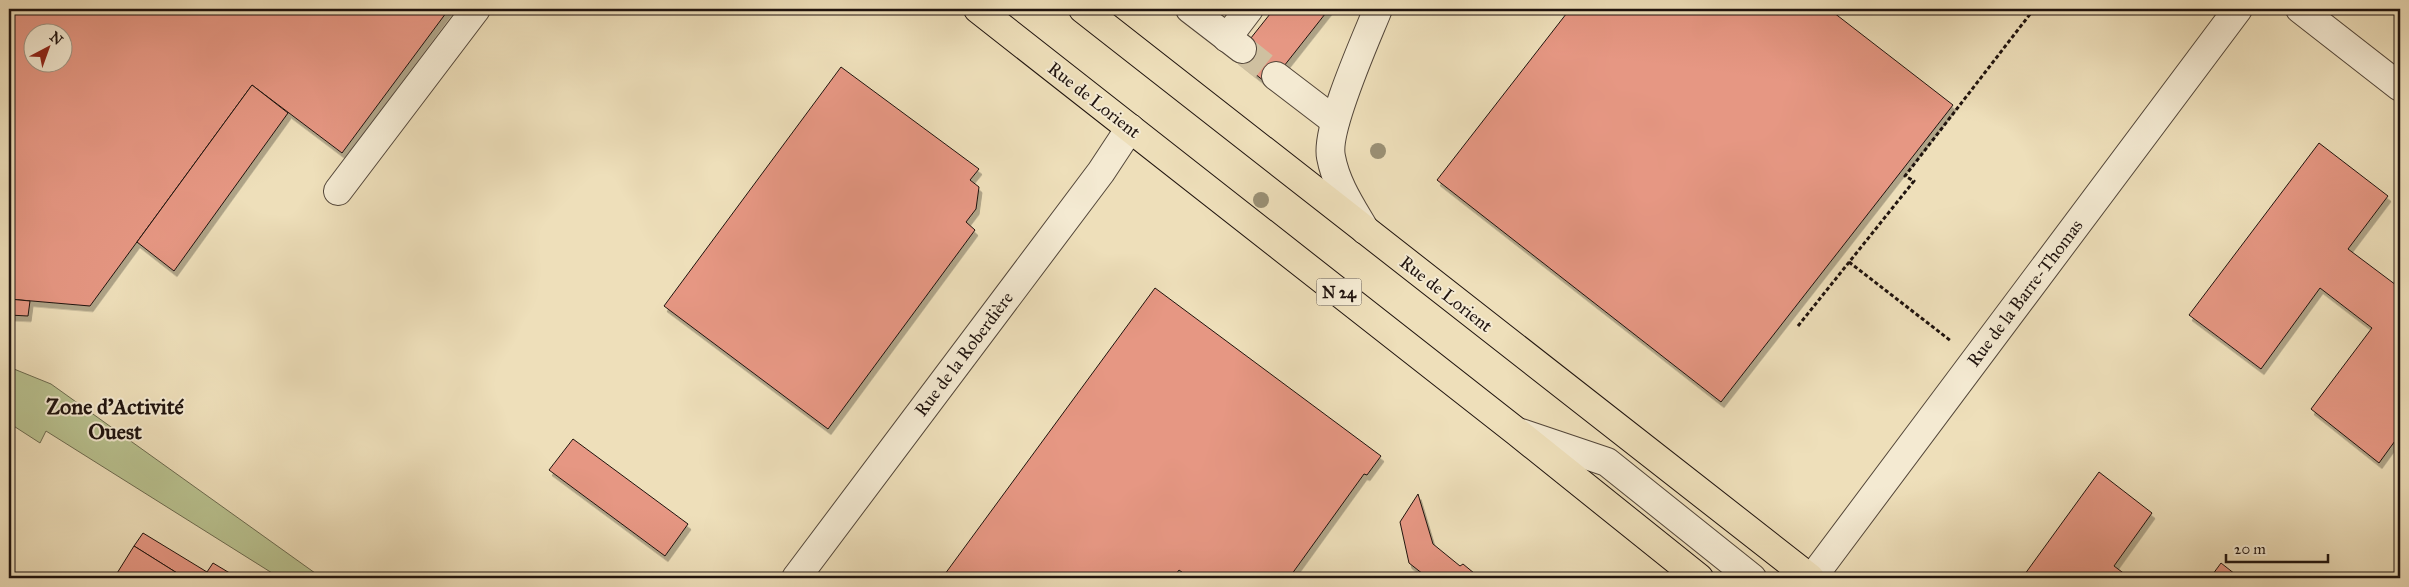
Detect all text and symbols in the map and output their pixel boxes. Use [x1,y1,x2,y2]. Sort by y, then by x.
north arrow [22,22,72,72]
text: N [46,28,66,49]
street label: Rue de Lorient [1043,57,1145,143]
street label: Rue de la Barre-Thomas [1962,215,2088,371]
street label: Rue de Lorient [1395,251,1497,337]
road number: N 24 [1316,278,1362,306]
street label: Rue de la Roberdière [910,287,1018,421]
district label: Zone d'Activité Ouest [46,393,185,445]
scale bar [2226,532,2329,564]
text: 20 m [2234,540,2266,558]

